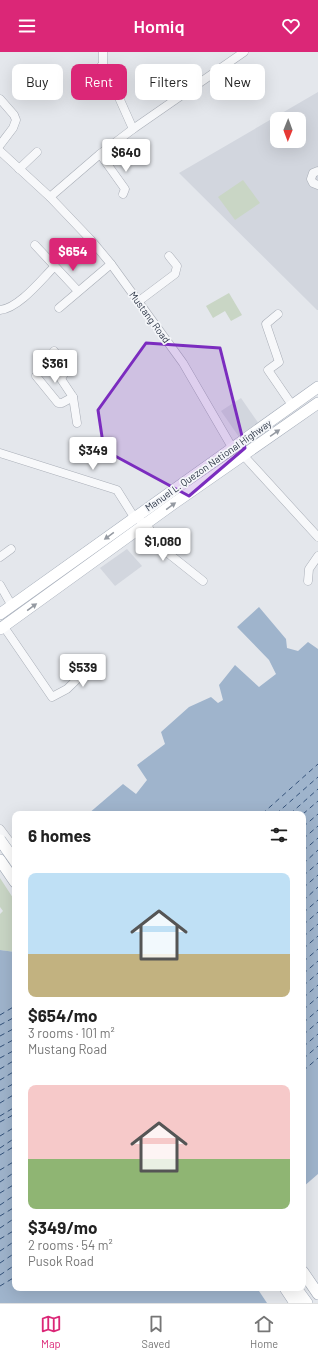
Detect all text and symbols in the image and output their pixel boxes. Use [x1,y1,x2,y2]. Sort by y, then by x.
icon: menu [16,15,38,37]
text: Homiq [133,15,185,37]
icon: heart [280,15,302,37]
chip: Buy [12,64,63,100]
chip: Rent [71,64,127,100]
chip: Filters [135,64,202,100]
chip: New [210,64,265,100]
north arrow [270,112,306,148]
map controls [270,112,306,148]
pin: $640 [102,139,150,173]
text: $640 [111,144,141,160]
pin: $654 [49,238,97,272]
text: $654 [58,243,88,259]
street label: Mustang Road [127,289,173,345]
pin: $361 [31,350,79,384]
text: $361 [42,355,68,371]
street label: Manuel L. Quezon National Highway [142,416,274,513]
one-way arrow [270,429,280,437]
pin: $349 [69,437,117,471]
text: $349 [78,442,108,458]
one-way arrow [166,502,176,510]
pin: $1,080 [130,528,196,562]
one-way arrow [104,532,114,540]
text: $1,080 [145,533,182,549]
one-way arrow [27,603,37,611]
pin: $539 [59,654,107,688]
text: $539 [69,659,97,675]
icon: filters [268,824,290,846]
text: 6 homes [28,825,91,845]
icon: home [123,899,195,971]
text: $654/mo [28,1005,97,1025]
text: 3 rooms · 101 m² [28,1025,115,1041]
text: Mustang Road [28,1041,107,1057]
icon: home [123,1111,195,1183]
text: $349/mo [28,1217,97,1237]
text: 2 rooms · 54 m² [28,1237,113,1253]
text: Pusok Road [28,1253,94,1269]
tab: Map [40,1313,62,1350]
tab: Saved [142,1313,170,1350]
tab: Home [250,1313,278,1350]

